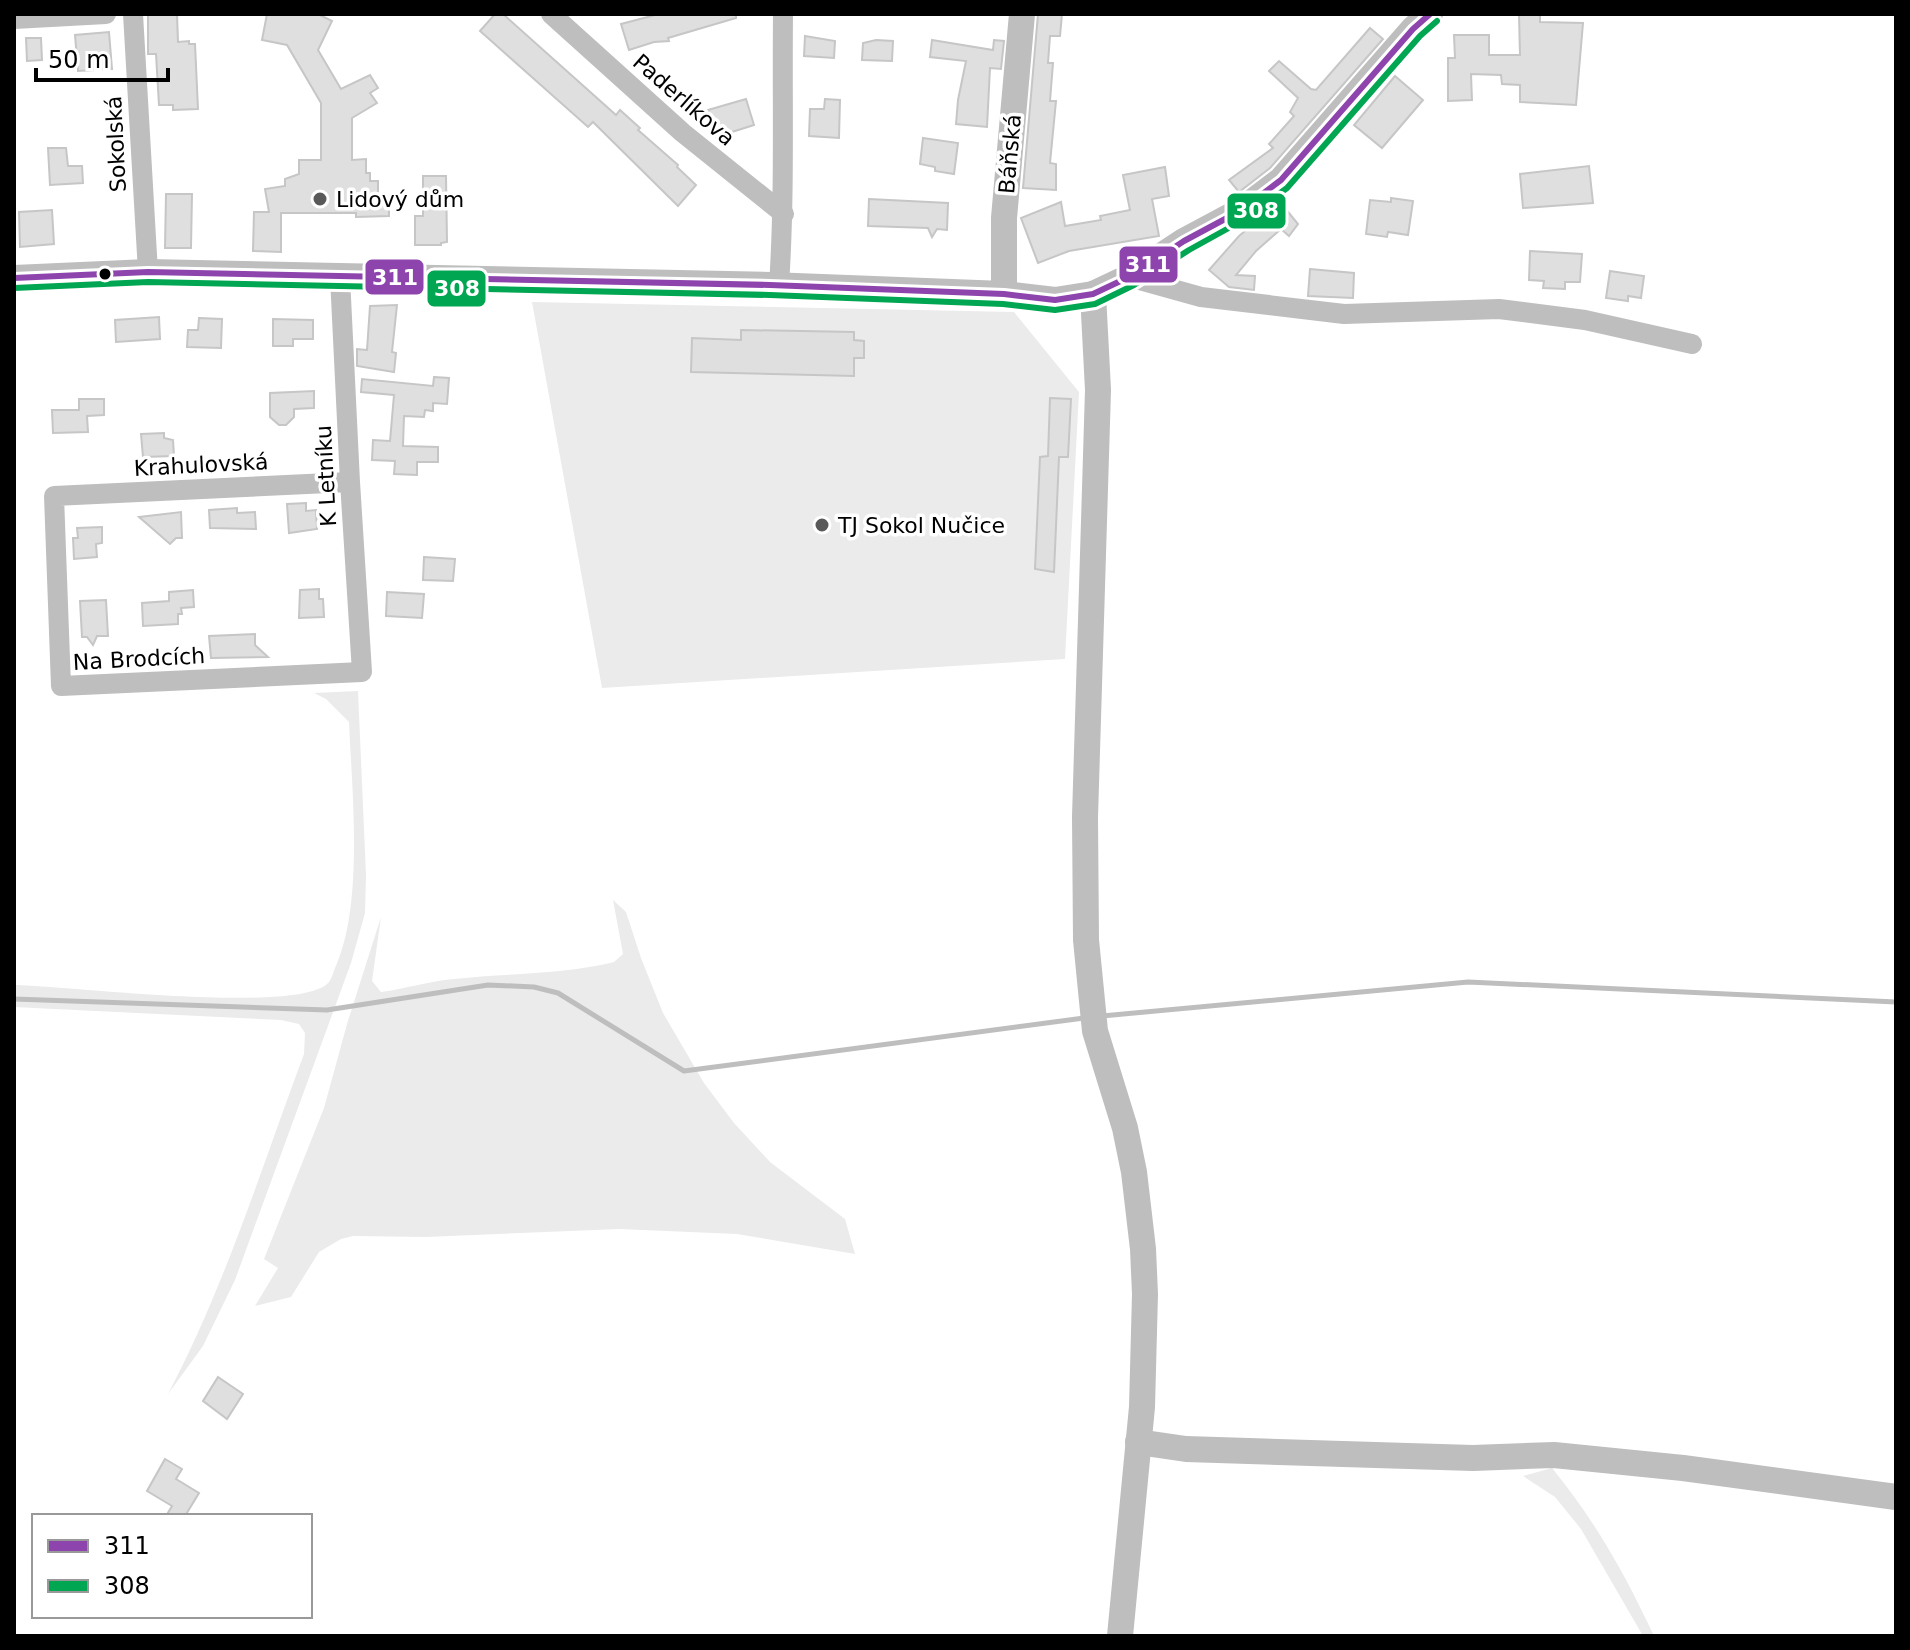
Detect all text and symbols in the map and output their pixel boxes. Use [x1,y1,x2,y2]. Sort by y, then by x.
scale bar [36,32,168,82]
text: 50 m [48,46,110,74]
street label: Paderlíkova [628,49,740,151]
street label: Sokolská [101,95,131,193]
street label: Báňská [994,113,1026,195]
place label: Lidový dům [336,187,464,212]
marker: Lidový dům [311,190,329,208]
line badge: 308 [1226,192,1287,230]
text: 308 [1233,198,1279,223]
line badge: 311 [1118,245,1179,284]
text: 311 [1125,252,1171,277]
line badge: 311 [364,258,425,296]
text: 311 [372,265,418,290]
unlabelled marker [97,266,113,282]
line badge: 308 [426,269,487,308]
text: 308 [434,276,480,301]
street label: K Letníku [311,425,341,527]
street label: Krahulovská [133,449,269,481]
place label: TJ Sokol Nučice [837,513,1005,538]
marker: TJ Sokol Nučice [813,516,831,534]
street label: Na Brodcích [72,643,206,675]
legend [32,1514,312,1618]
text: 311 [104,1532,150,1560]
text: 308 [104,1572,150,1600]

